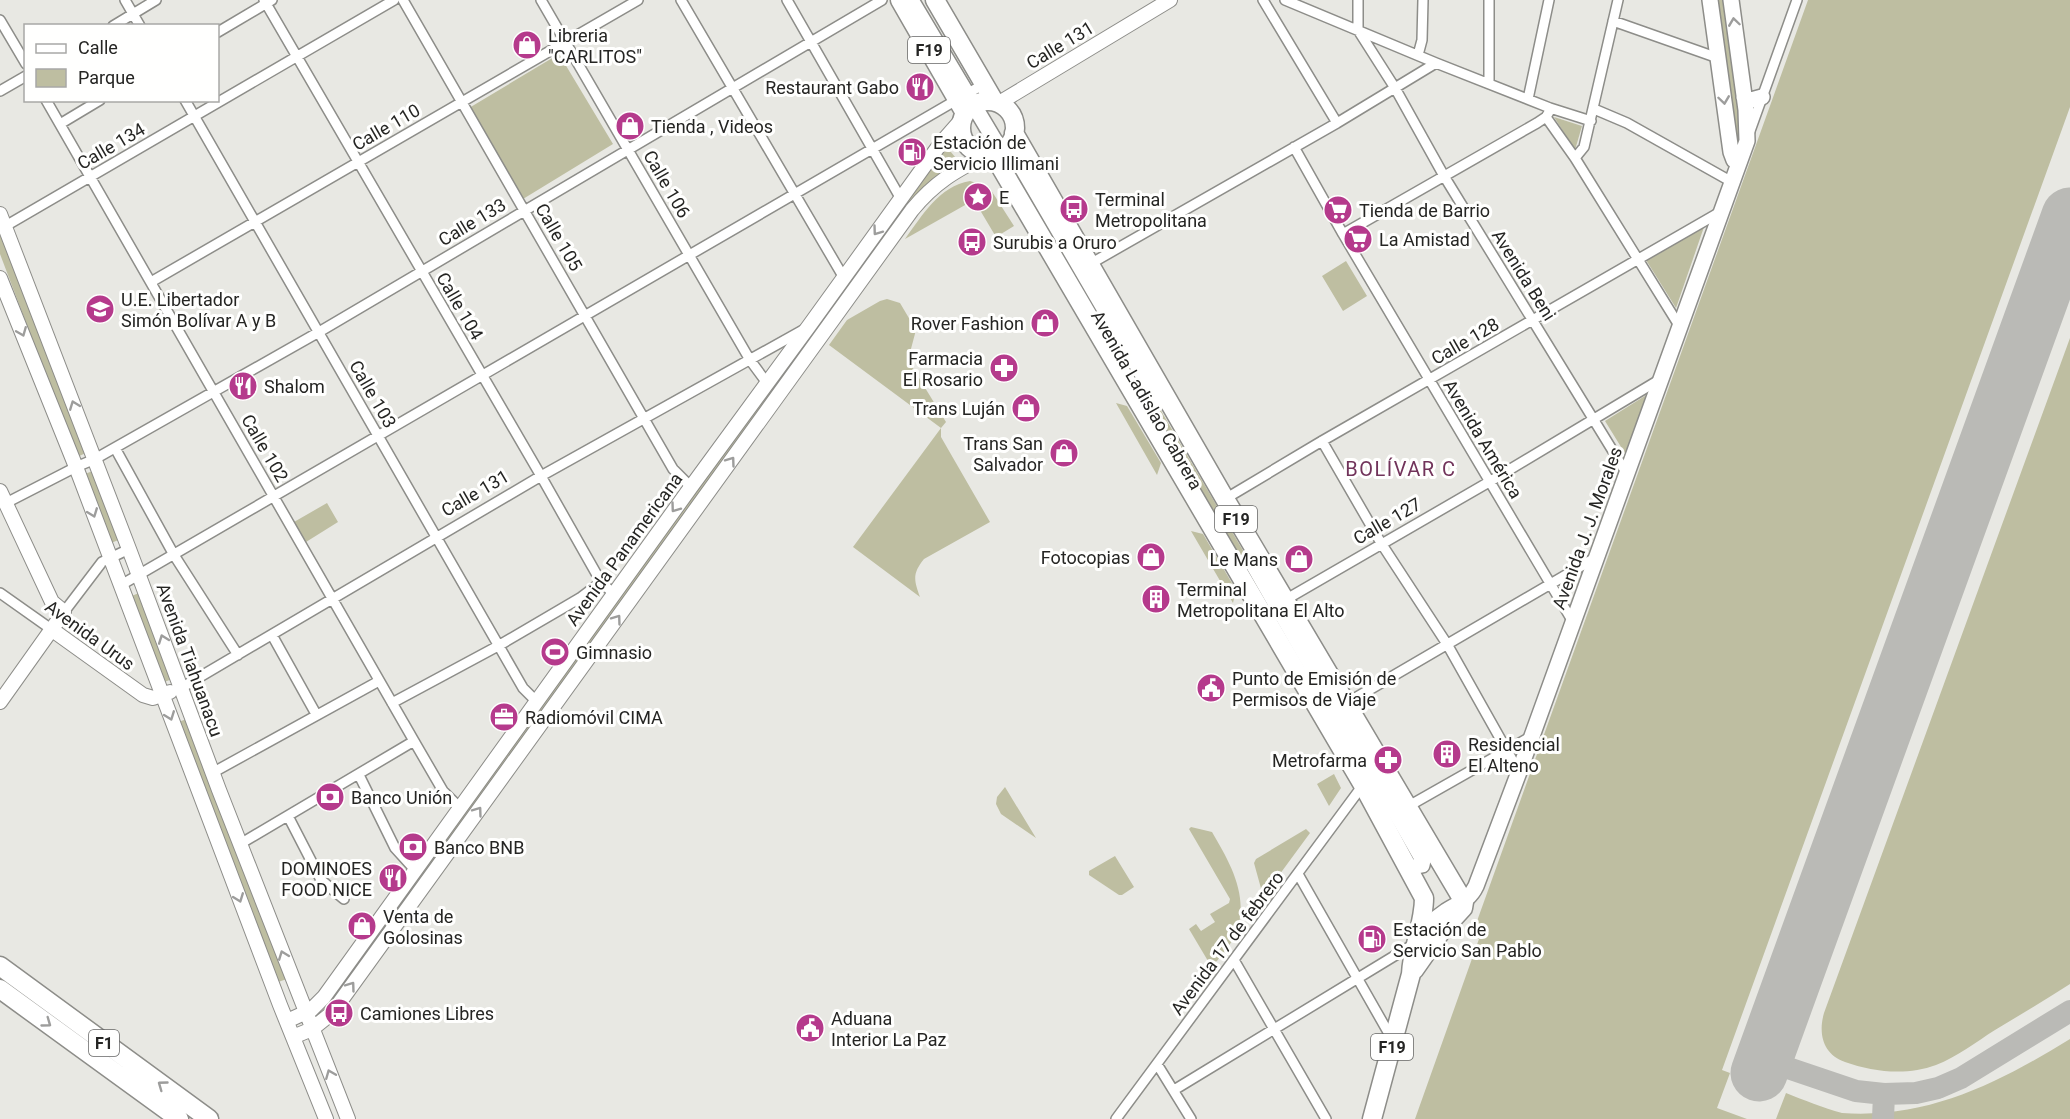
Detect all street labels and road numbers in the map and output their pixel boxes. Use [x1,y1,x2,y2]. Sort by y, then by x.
street label: Calle 131 [1023,17,1097,73]
road number: F19 [908,37,950,63]
street label: Calle 110 [348,99,424,155]
street label: Calle 134 [73,118,149,174]
street label: Calle 106 [639,146,695,222]
street label: Calle 133 [435,194,509,250]
street label: Calle 105 [531,199,587,275]
street label: Avenida Beni [1488,226,1560,324]
street label: Calle 104 [432,268,488,344]
street label: Avenida Ladislao Cabrera [1087,307,1207,493]
street label: Calle 128 [1427,313,1503,369]
street label: Calle 103 [345,356,401,432]
street label: Avenida América [1439,376,1527,502]
street label: Calle 102 [237,410,293,486]
street label: Avenida J. J. Morales [1548,444,1626,612]
street label: Calle 131 [437,465,513,521]
street label: Avenida Panamericana [562,469,686,629]
street label: Calle 127 [1349,493,1425,549]
road number: F19 [1215,506,1257,532]
street label: Avenida Tiahuanacu [153,581,227,739]
street label: Avenida Urus [41,596,139,674]
street label: Avenida 17 de febrero [1166,867,1288,1019]
road number: F1 [89,1030,119,1056]
road number: F19 [1371,1034,1413,1060]

